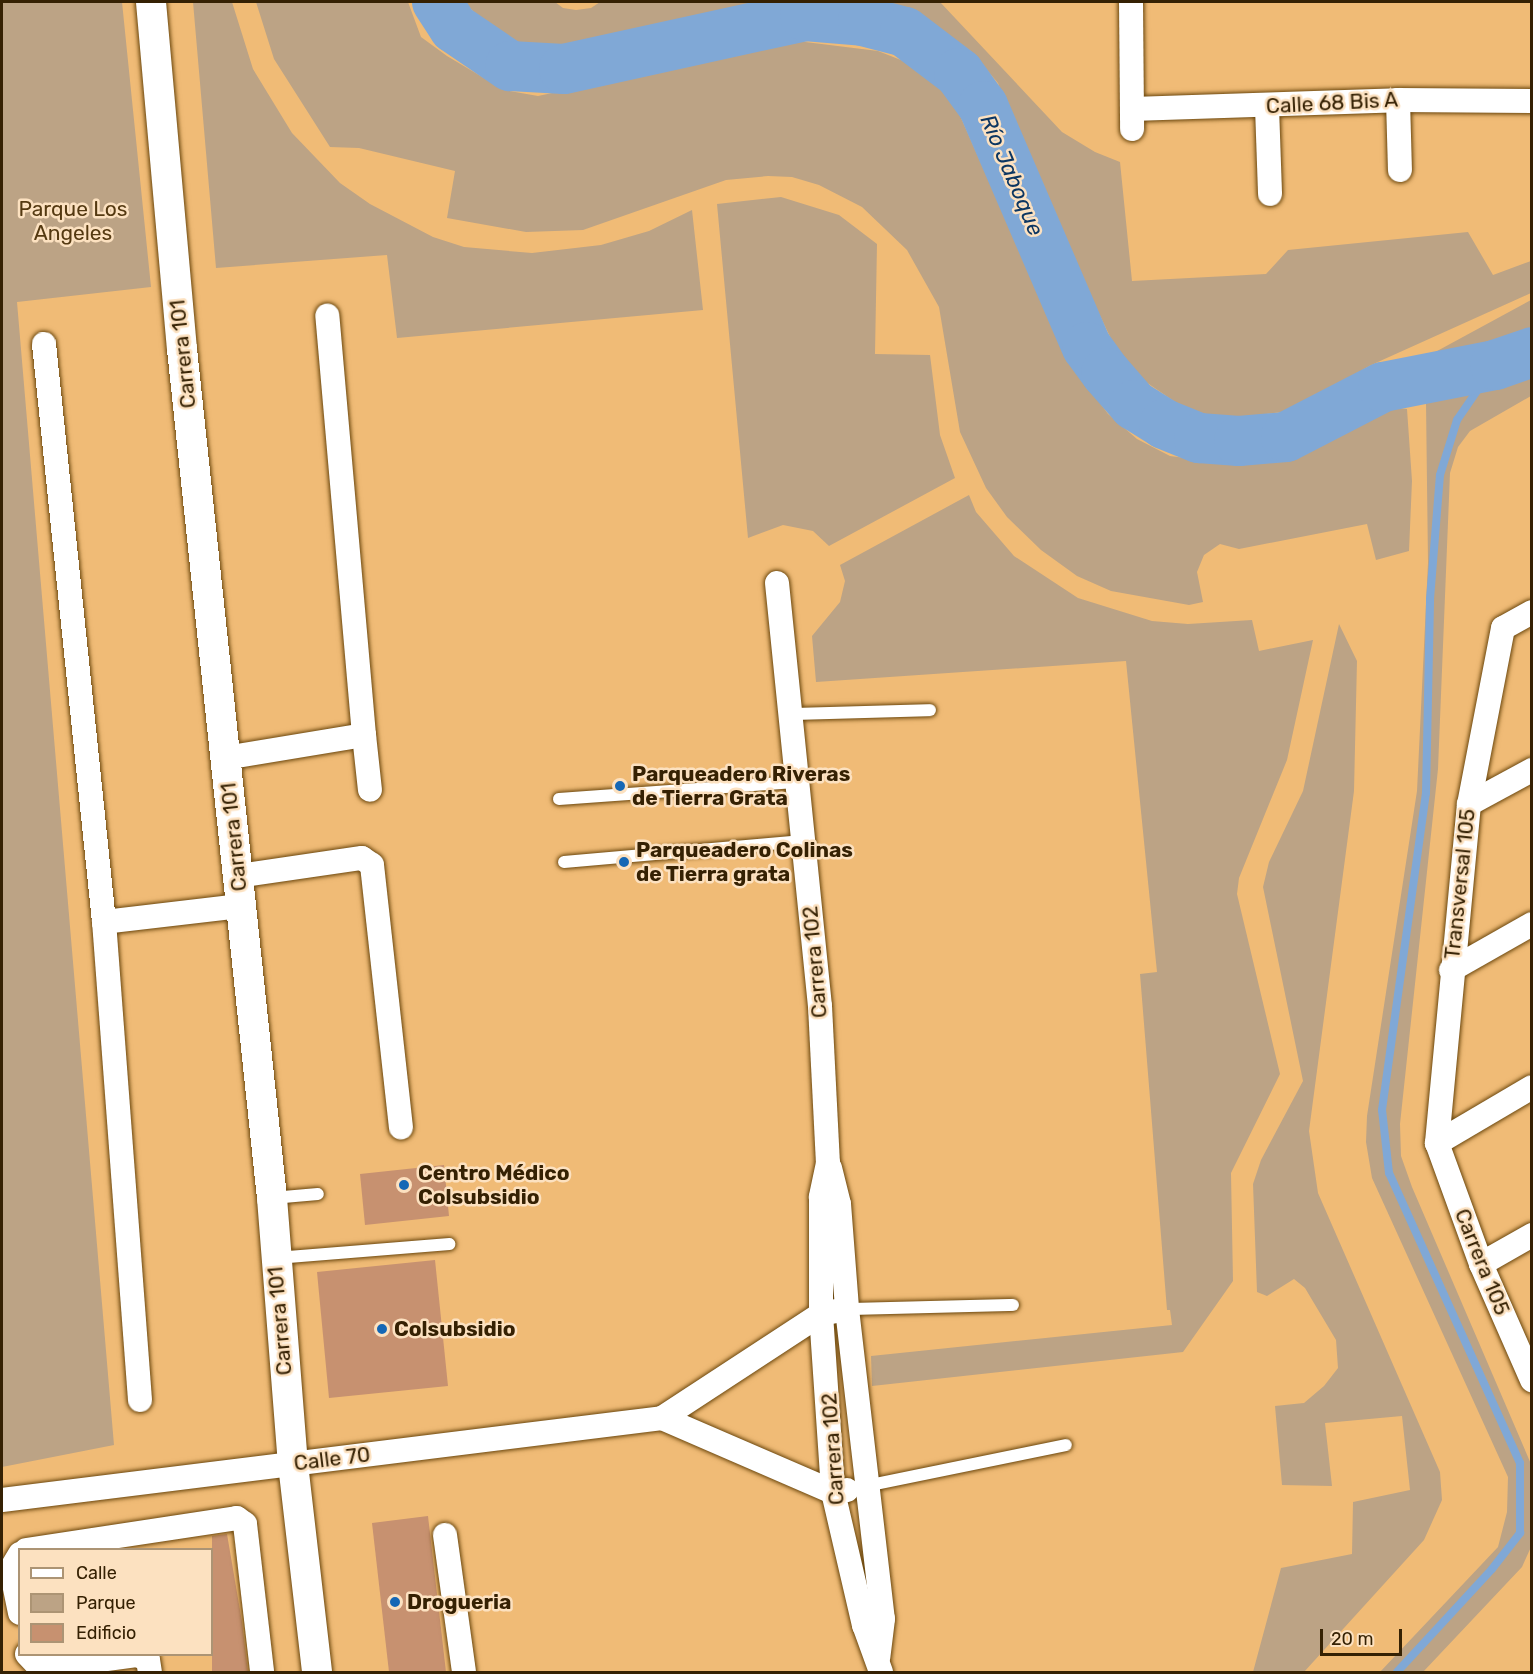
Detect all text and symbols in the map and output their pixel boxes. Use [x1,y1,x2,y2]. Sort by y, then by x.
street label: Calle 68 Bis A [1265,87,1399,119]
water label: Río Jaboque [975,111,1049,239]
park label: Parque Los Angeles [18,196,128,246]
street label: Carrera 101 [165,299,201,409]
place label: Parqueadero Riveras de Tierra Grata [632,761,850,811]
marker: Parqueadero Riveras de Tierra Grata [613,779,627,793]
street label: Carrera 101 [216,782,252,892]
street label: Transversal 105 [1440,807,1480,961]
place label: Parqueadero Colinas de Tierra grata [636,837,853,887]
marker: Parqueadero Colinas de Tierra grata [617,855,631,869]
street label: Carrera 102 [798,905,832,1019]
place label: Centro Médico Colsubsidio [418,1160,569,1210]
marker: Centro Médico Colsubsidio [395,1176,413,1194]
street label: Carrera 105 [1449,1205,1515,1319]
street label: Carrera 101 [263,1266,297,1376]
place label: Colsubsidio [394,1316,516,1342]
marker: Colsubsidio [375,1322,389,1336]
street label: Carrera 102 [817,1392,849,1506]
street label: Calle 70 [292,1442,372,1476]
legend [18,1548,213,1656]
text: Calle [76,1562,117,1584]
place label: Drogueria [407,1589,511,1615]
text: Parque [76,1592,136,1614]
marker: Drogueria [388,1595,402,1609]
scale bar [1323,1617,1406,1655]
text: Edificio [76,1622,136,1644]
text: 20 m [1331,1628,1373,1650]

